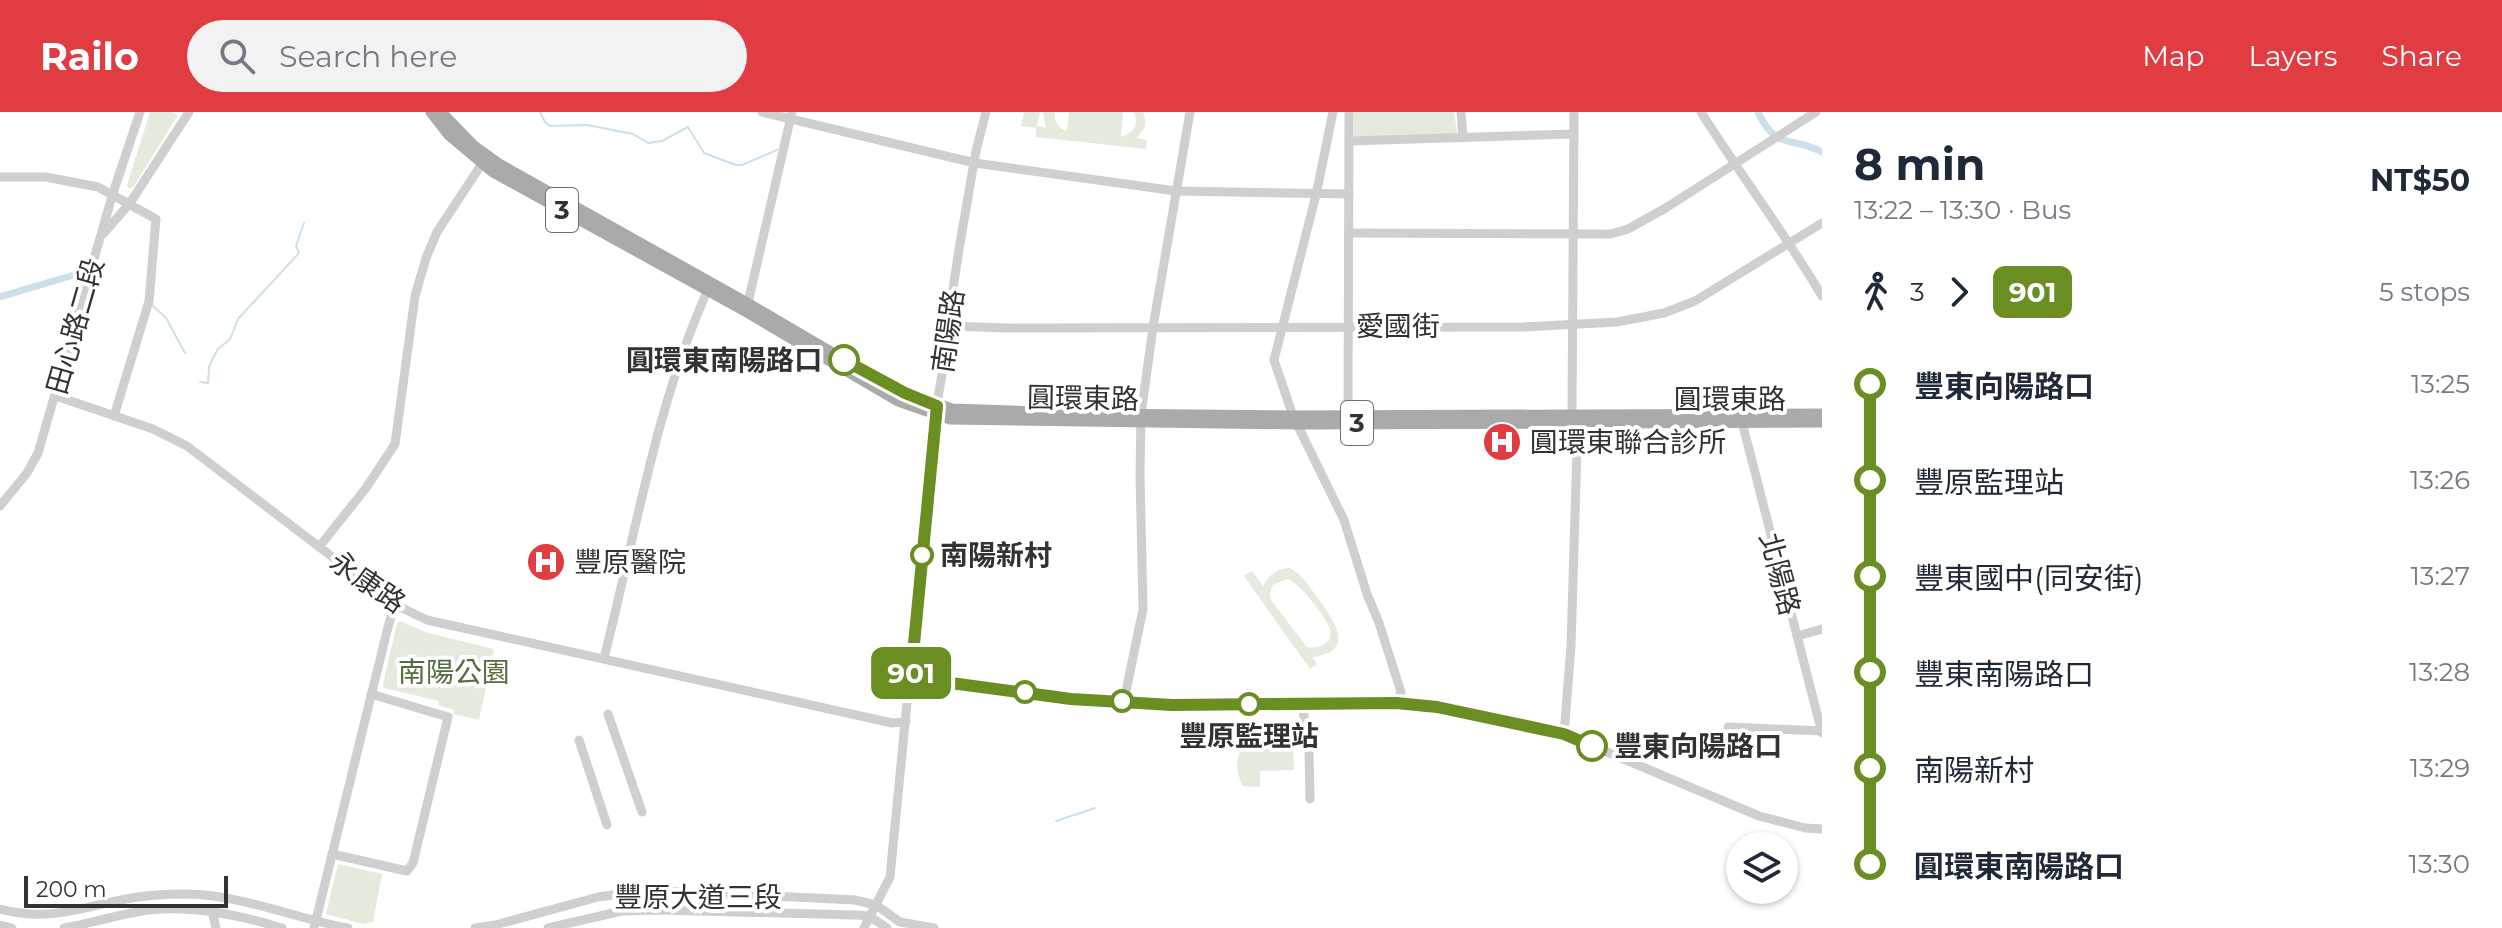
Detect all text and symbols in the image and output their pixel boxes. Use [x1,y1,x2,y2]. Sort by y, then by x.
search box [187,20,747,92]
text: Railo [40,33,139,80]
icon: search [215,34,259,78]
text: Search here [279,38,457,75]
text: Map [2142,39,2205,73]
text: Layers [2249,39,2338,73]
text: Share [2382,39,2462,73]
text: 8 min [1854,137,1985,191]
text: NT$50 [2370,162,2470,199]
road number: 3 [546,188,578,232]
text: 13:22 – 13:30 · Bus [1854,194,2071,226]
street label: 田心路二段 [39,254,111,398]
icon: walk [1854,270,1898,314]
icon: forward [1937,270,1981,314]
text: 901 [2009,275,2056,309]
text: 3 [1910,276,1925,308]
text: 5 stops [2379,276,2470,308]
street label: 南陽路 [925,287,971,375]
street label: 愛國街 [1356,309,1440,343]
place label: 圓環東南陽路口 [626,343,822,377]
marker: 圓環東南陽路口 [829,345,859,375]
text: 豐東向陽路口 [1914,368,2094,405]
text: 13:25 [2411,368,2470,400]
street label: 圓環東路 [1027,380,1139,416]
street label: 圓環東路 [1674,382,1786,416]
road number: 3 [1341,401,1373,445]
hospital icon: 圓環東聯合診所 [1481,421,1523,463]
place label: 圓環東聯合診所 [1530,425,1726,459]
text: 豐原監理站 [1914,464,2064,501]
text: 13:26 [2410,464,2470,496]
street label: 北陽路 [1753,529,1807,619]
place label: 南陽新村 [940,538,1052,572]
hospital icon: 豐原醫院 [525,541,567,583]
street label: 永康路 [324,544,412,620]
marker: 南陽新村 [911,544,933,566]
place label: 豐原醫院 [574,545,686,579]
text: 豐東國中(同安街) [1914,560,2144,597]
text: 13:27 [2410,560,2470,592]
line badge: 901 [865,647,957,699]
park label: 南陽公園 [398,655,510,689]
text: 901 [887,656,935,690]
text: 豐東南陽路口 [1914,656,2094,693]
text: 13:28 [2409,656,2470,688]
unlabelled marker [1014,681,1036,703]
unlabelled marker [1111,690,1133,712]
marker: 豐原監理站 [1238,693,1260,715]
place label: 豐原監理站 [1179,719,1319,753]
place label: 豐東向陽路口 [1614,729,1782,763]
marker: 豐東向陽路口 [1577,731,1607,761]
text: 南陽新村 [1914,752,2034,789]
text: 13:29 [2410,752,2470,784]
map controls [1726,832,1798,904]
button: layers [1726,832,1798,904]
text: 圓環東南陽路口 [1914,848,2124,885]
text: 13:30 [2409,848,2470,880]
scale bar [24,872,228,908]
text: 200 m [36,876,107,903]
street label: 豐原大道三段 [614,880,782,914]

